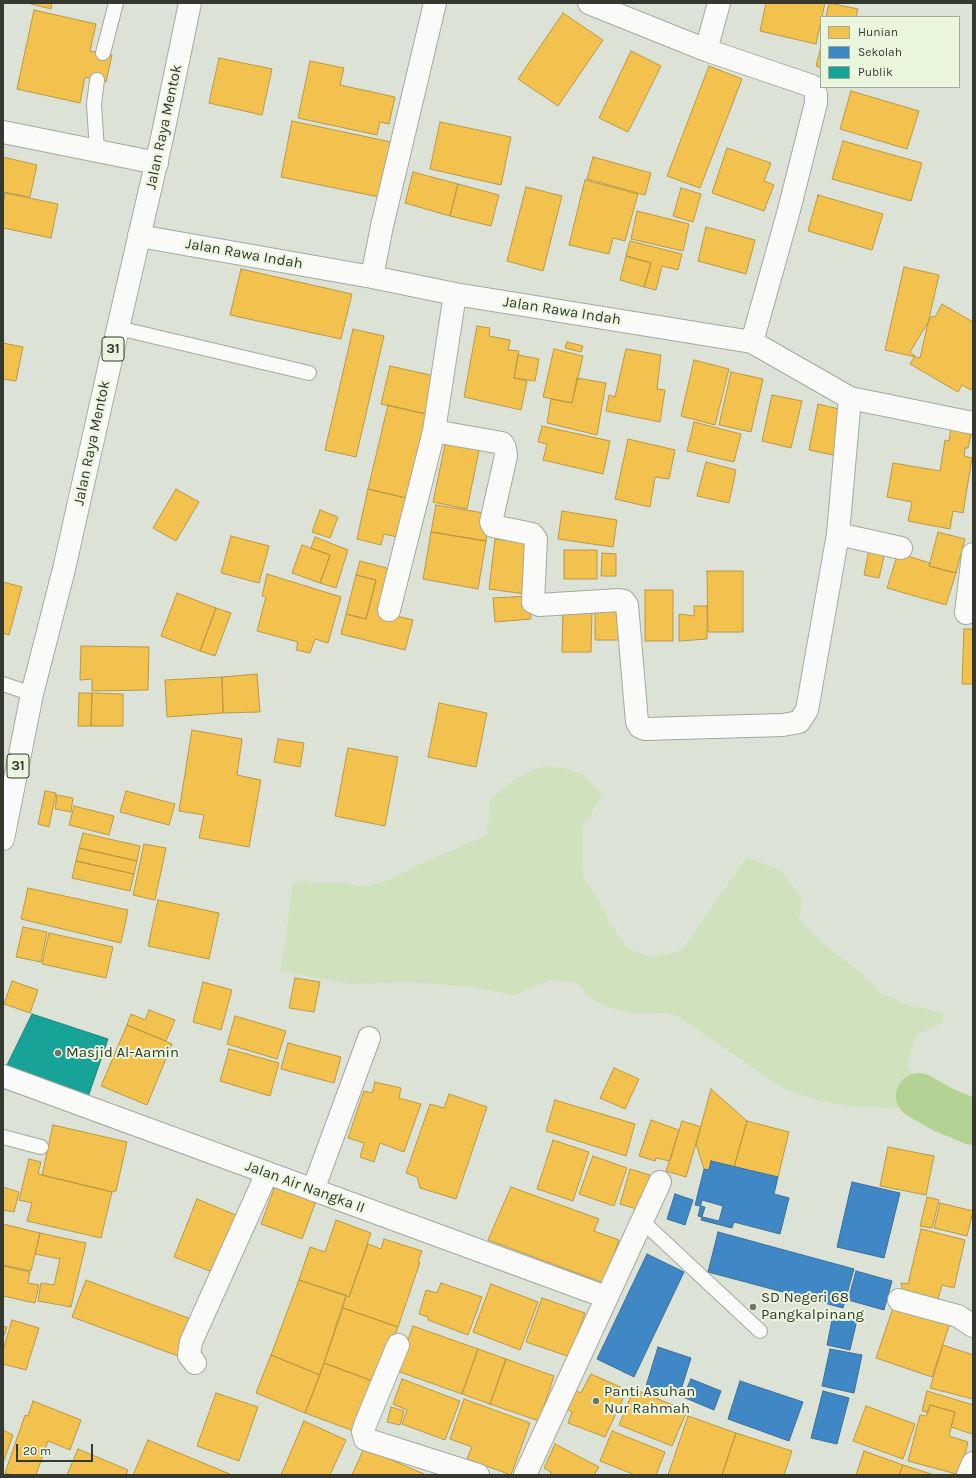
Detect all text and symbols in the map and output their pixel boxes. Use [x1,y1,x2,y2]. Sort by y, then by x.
legend [820,16,960,88]
text: Hunian [858,25,898,39]
text: Sekolah [858,45,902,59]
street label: Jalan Raya Mentok [142,63,186,191]
text: Publik [858,65,893,79]
street label: Jalan Rawa Indah [184,235,304,273]
street label: Jalan Rawa Indah [502,293,622,329]
road number: 31 [102,337,124,361]
street label: Jalan Raya Mentok [70,379,114,507]
road number: 31 [7,754,29,778]
place label: Masjid Al-Aamin [66,1044,179,1062]
marker: Masjid Al-Aamin [53,1048,63,1058]
street label: Jalan Air Nangka II [243,1157,367,1217]
place label: SD Negeri 68 Pangkalpinang [761,1289,864,1324]
marker: SD Negeri 68 Pangkalpinang [748,1302,758,1312]
place label: Panti Asuhan Nur Rahmah [604,1383,695,1418]
marker: Panti Asuhan Nur Rahmah [591,1396,601,1406]
scale bar [18,1436,95,1462]
text: 20 m [23,1444,51,1458]

